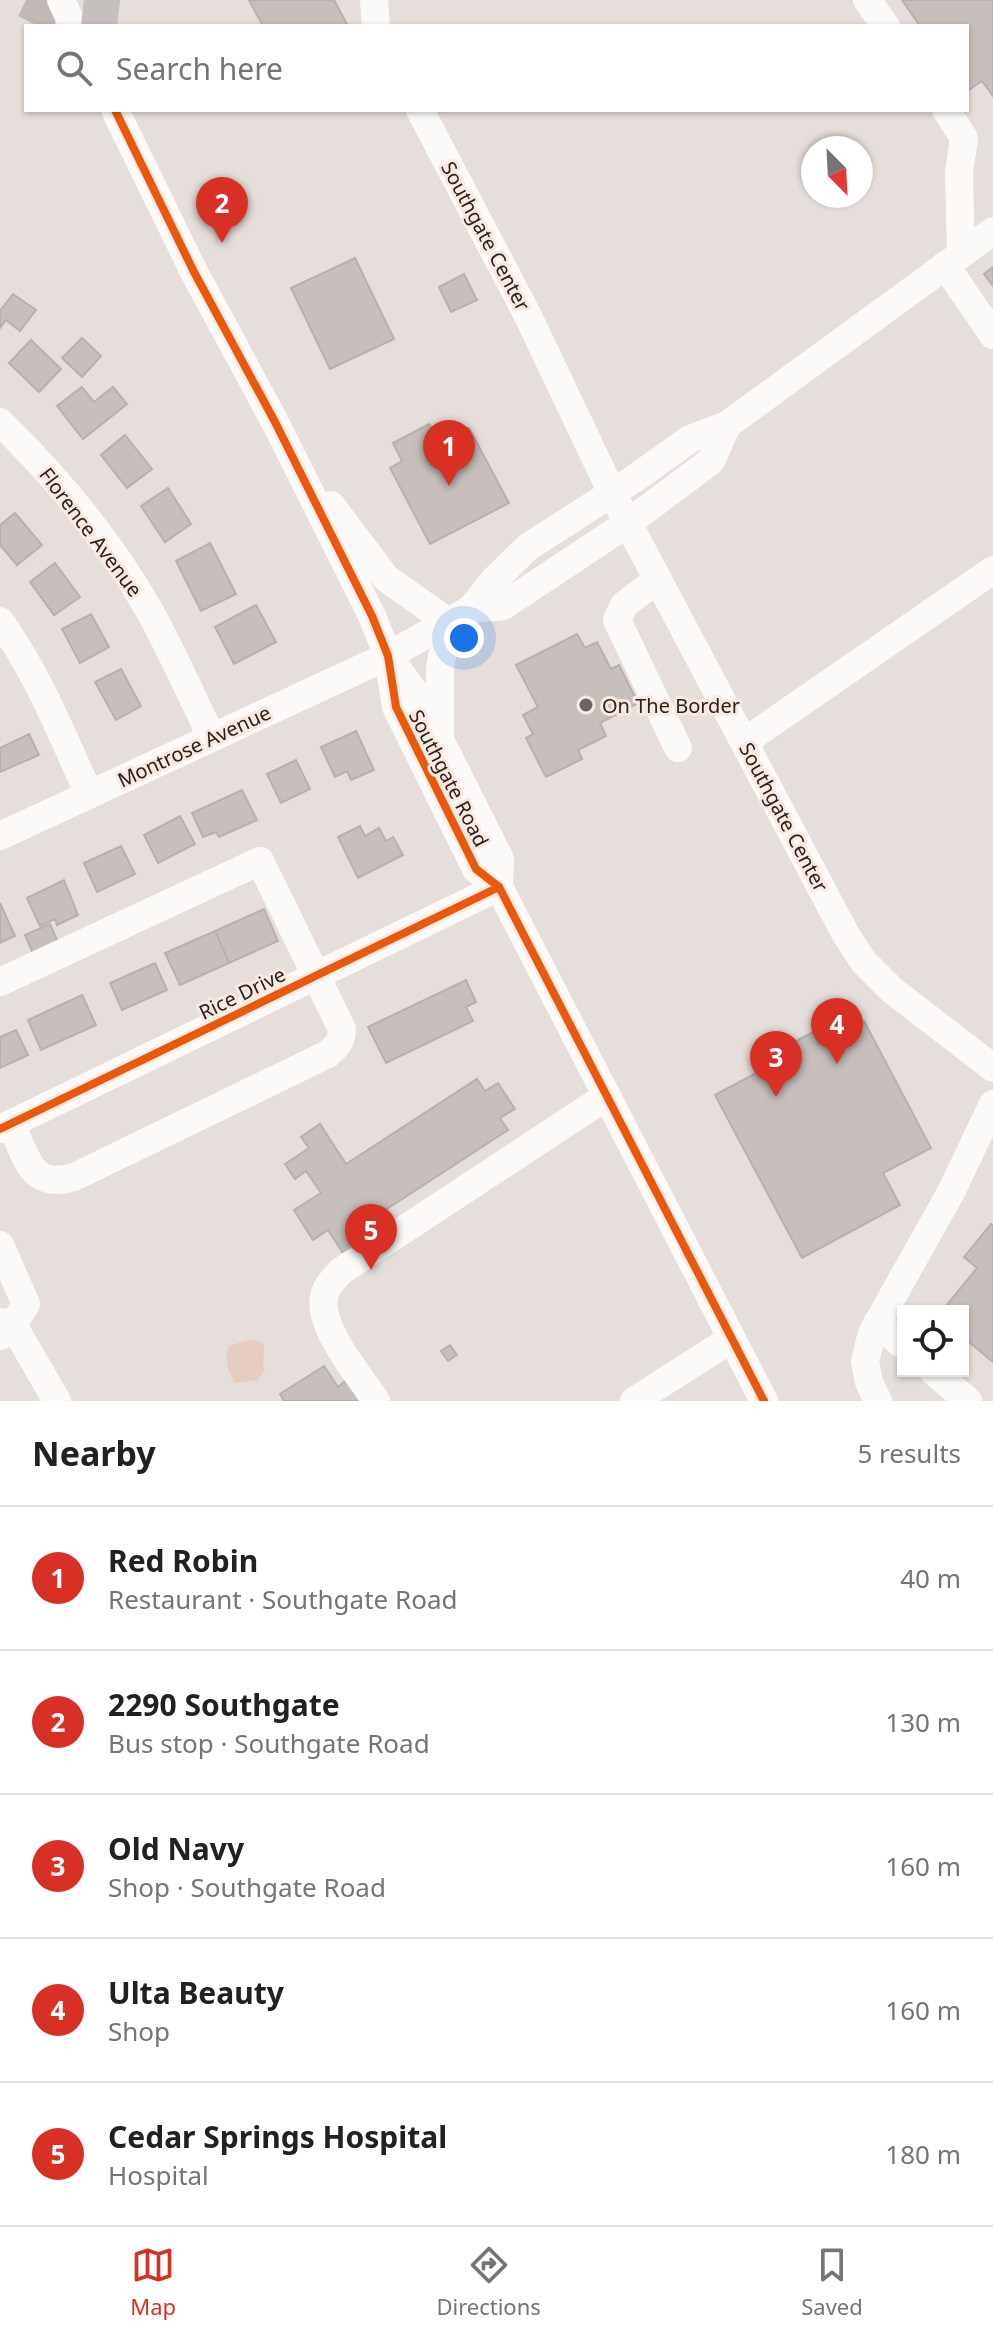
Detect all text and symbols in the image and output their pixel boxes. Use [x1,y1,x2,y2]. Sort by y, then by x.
search box [24,24,969,112]
icon: search [52,46,96,90]
text: Search here [116,48,283,89]
north arrow [801,136,873,208]
street label: Southgate Center [435,157,537,315]
pin: 2 [196,177,248,243]
pin: 1 [423,420,475,486]
street label: Florence Avenue [33,462,149,602]
your location [444,618,484,658]
place label: On The Border [602,692,740,719]
marker: On The Border [577,696,595,714]
street label: Montrose Avenue [113,699,275,793]
street label: Southgate Road [403,705,495,851]
street label: Southgate Center [733,738,835,896]
street label: Rice Drive [194,960,290,1026]
pin: 4 [811,998,863,1064]
pin: 3 [750,1031,802,1097]
pin: 5 [345,1204,397,1270]
map controls [897,1305,969,1377]
button: locate [897,1305,969,1377]
text: Nearby [32,1430,156,1476]
text: 5 results [857,1435,961,1471]
text: Red Robin [108,1540,258,1581]
text: 1 [51,1560,65,1596]
text: 40 m [900,1560,961,1596]
text: Restaurant · Southgate Road [108,1581,457,1617]
text: 2290 Southgate [108,1684,340,1725]
text: 2 [51,1704,65,1740]
text: 130 m [885,1704,961,1740]
text: Bus stop · Southgate Road [108,1725,430,1761]
text: Old Navy [108,1828,244,1869]
text: 3 [51,1848,65,1884]
text: 160 m [885,1848,961,1884]
text: Shop · Southgate Road [108,1869,386,1905]
text: Ulta Beauty [108,1972,284,2013]
text: 4 [51,1992,65,2028]
text: 160 m [885,1992,961,2028]
text: Shop [108,2013,170,2049]
text: Cedar Springs Hospital [108,2116,447,2157]
text: 5 [51,2136,65,2172]
text: 180 m [885,2136,961,2172]
text: Hospital [108,2157,209,2193]
tab: Map [130,2243,176,2321]
tab: Directions [436,2243,541,2321]
tab: Saved [801,2243,863,2321]

